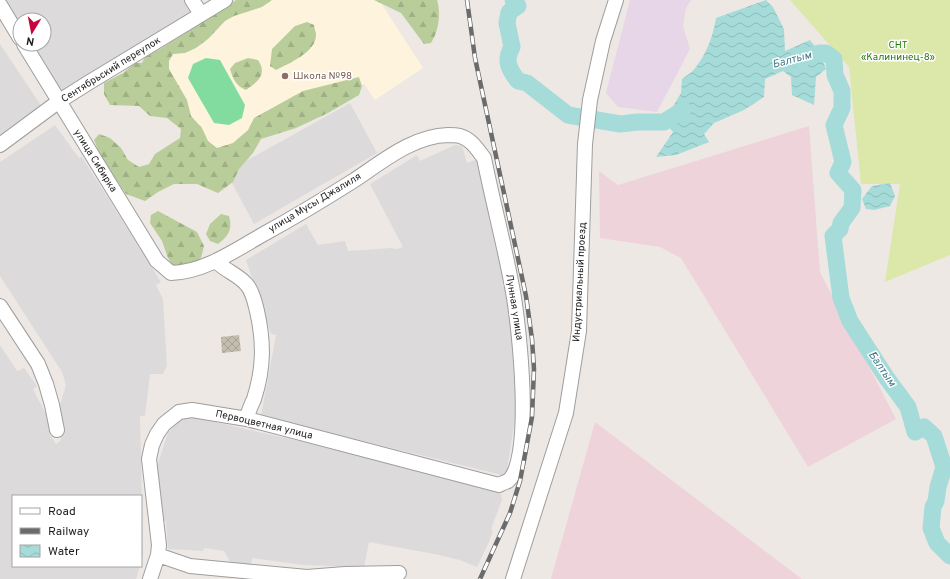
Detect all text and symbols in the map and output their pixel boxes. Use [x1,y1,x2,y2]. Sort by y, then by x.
north arrow [12,12,52,52]
text: N [25,33,36,48]
street label: Сентябрьский переулок [59,34,163,106]
park label: СНТ «Калининец-8» [861,39,935,64]
water label: Балтым [771,48,814,72]
place label: Школа №98 [293,70,352,83]
marker: Школа №98 [280,71,290,81]
street label: улица Сибирка [70,127,120,195]
street label: улица Мусы Джалиля [266,170,364,236]
street label: Индустриальный проезд [570,222,590,342]
street label: Лунная улица [502,273,526,341]
water label: Балтым [865,349,899,390]
street label: Первоцветная улица [214,408,314,442]
legend [12,495,142,567]
text: Road [48,504,76,520]
text: Railway [48,524,89,540]
text: Water [48,544,80,560]

